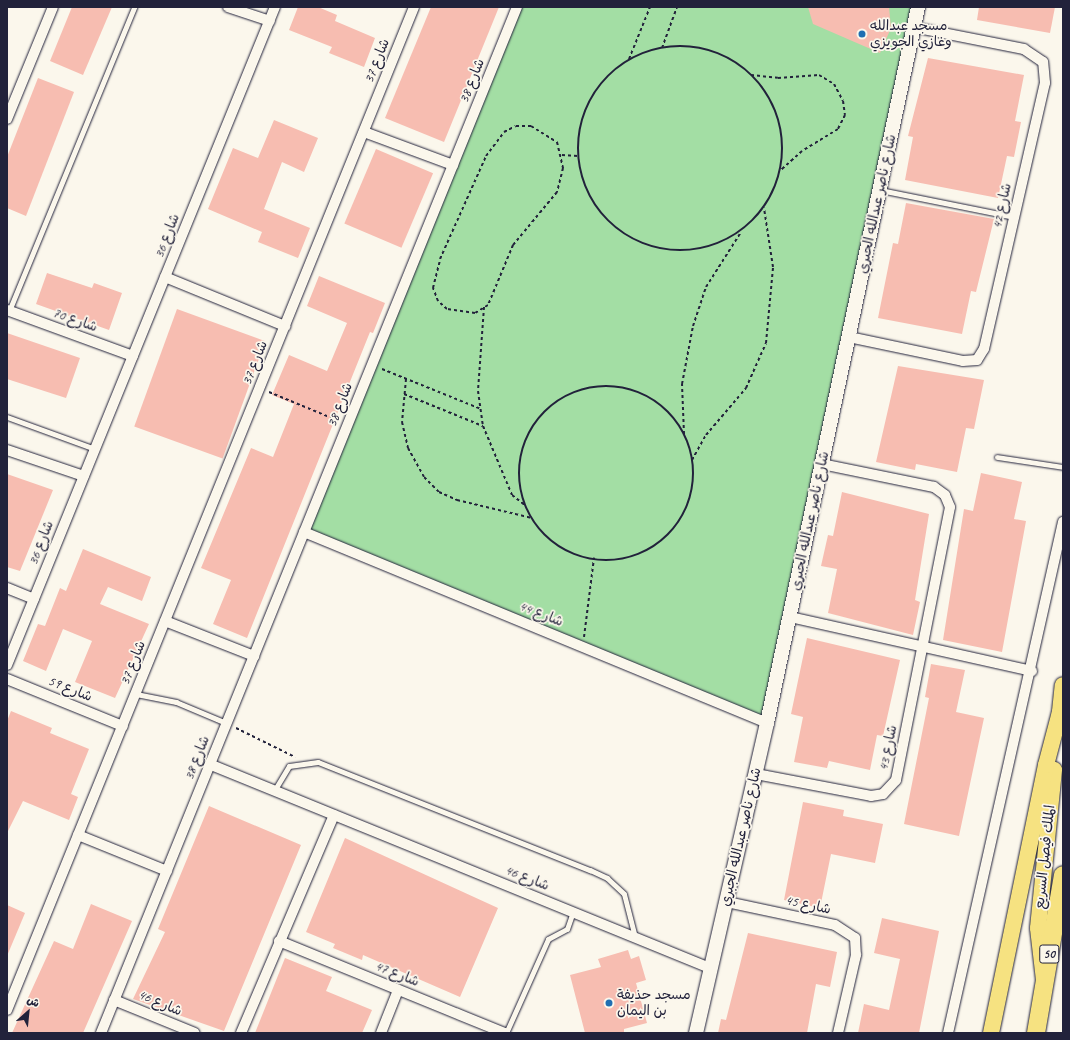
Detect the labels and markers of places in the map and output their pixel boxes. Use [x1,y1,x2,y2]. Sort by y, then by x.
place label: مسجد عبدالله وغازي الجويزي [870,18,952,50]
marker: مسجد عبدالله وغازي الجويزي [857,29,867,39]
place label: مسجد حذيفة بن اليمان [617,987,691,1020]
marker: مسجد حذيفة بن اليمان [604,998,614,1008]

